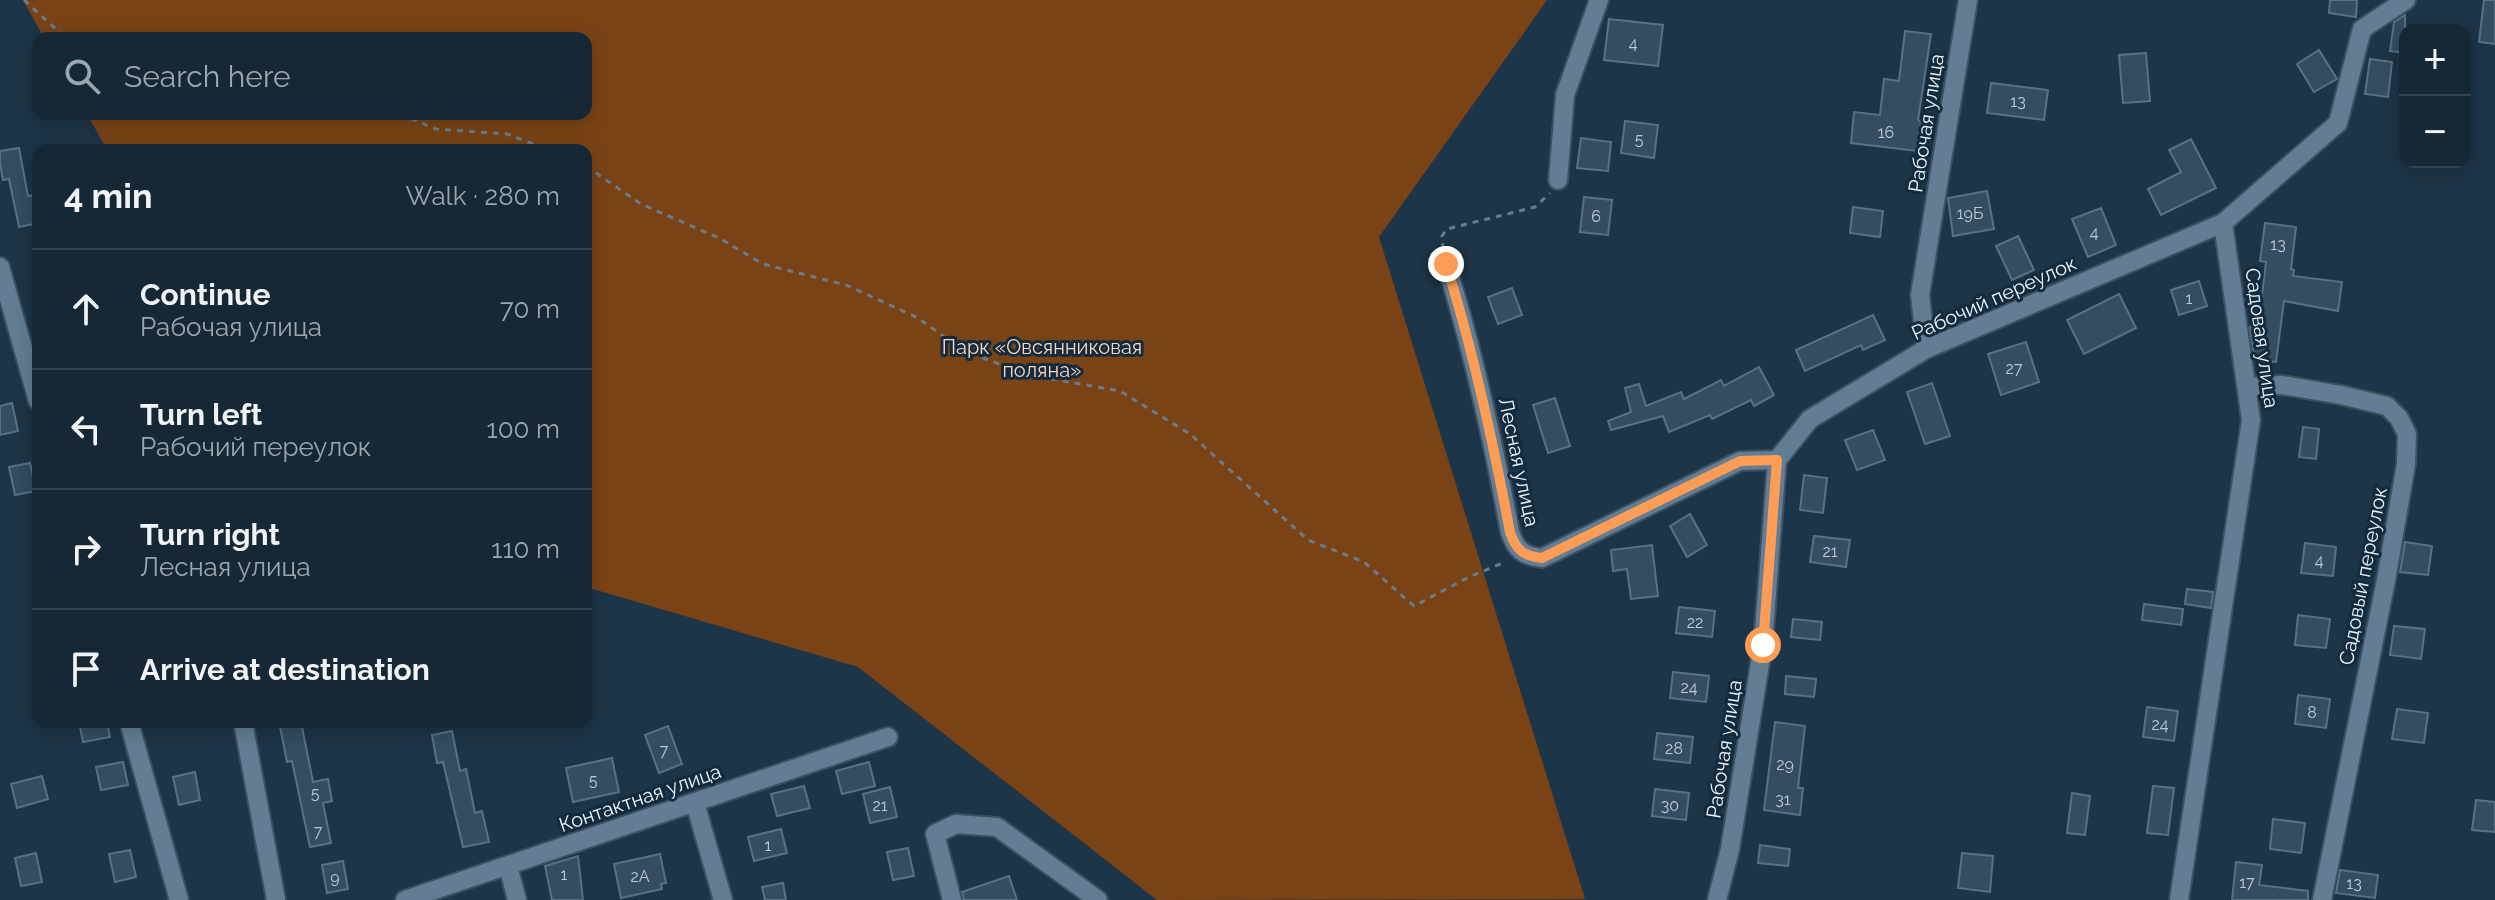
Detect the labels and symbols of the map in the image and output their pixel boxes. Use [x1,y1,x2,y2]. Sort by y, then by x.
house number: 4 [1629,34,1638,53]
street label: Рабочая улица [1903,52,1949,194]
house number: 13 [2010,92,2026,111]
house number: 16 [1878,123,1894,142]
house number: 5 [1635,130,1644,149]
house number: 19Б [1957,204,1983,223]
house number: 6 [1591,207,1601,226]
house number: 4 [2090,223,2099,242]
house number: 13 [2270,235,2286,254]
route end [1428,246,1464,282]
street label: Рабочий переулок [1908,251,2080,345]
street label: Садовая улица [2240,266,2284,410]
house number: 1 [2186,289,2193,308]
park label: Парк «Овсянниковая поляна» [942,335,1142,382]
house number: 27 [2006,359,2023,378]
street label: Лесная улица [1494,395,1544,529]
street label: Садовый переулок [2334,485,2392,667]
house number: 21 [1822,542,1838,561]
house number: 4 [2315,551,2324,570]
house number: 22 [1687,613,1703,632]
route start [1745,627,1781,663]
house number: 24 [1680,678,1698,697]
street label: Рабочая улица [1701,678,1747,820]
house number: 8 [2307,703,2317,722]
house number: 24 [2151,715,2169,734]
house number: 28 [1665,739,1683,758]
house number: 7 [660,741,669,760]
house number: 29 [1776,755,1794,774]
street label: Контактная улица [556,759,724,837]
house number: 5 [589,771,598,790]
house number: 5 [311,784,320,803]
house number: 31 [1775,790,1791,809]
house number: 21 [872,796,888,815]
house number: 30 [1661,796,1679,815]
house number: 7 [314,822,323,841]
house number: 1 [765,836,772,855]
house number: 1 [561,865,568,884]
house number: 2А [630,867,650,886]
house number: 9 [330,868,340,887]
house number: 17 [2239,873,2255,892]
house number: 13 [2346,874,2362,893]

